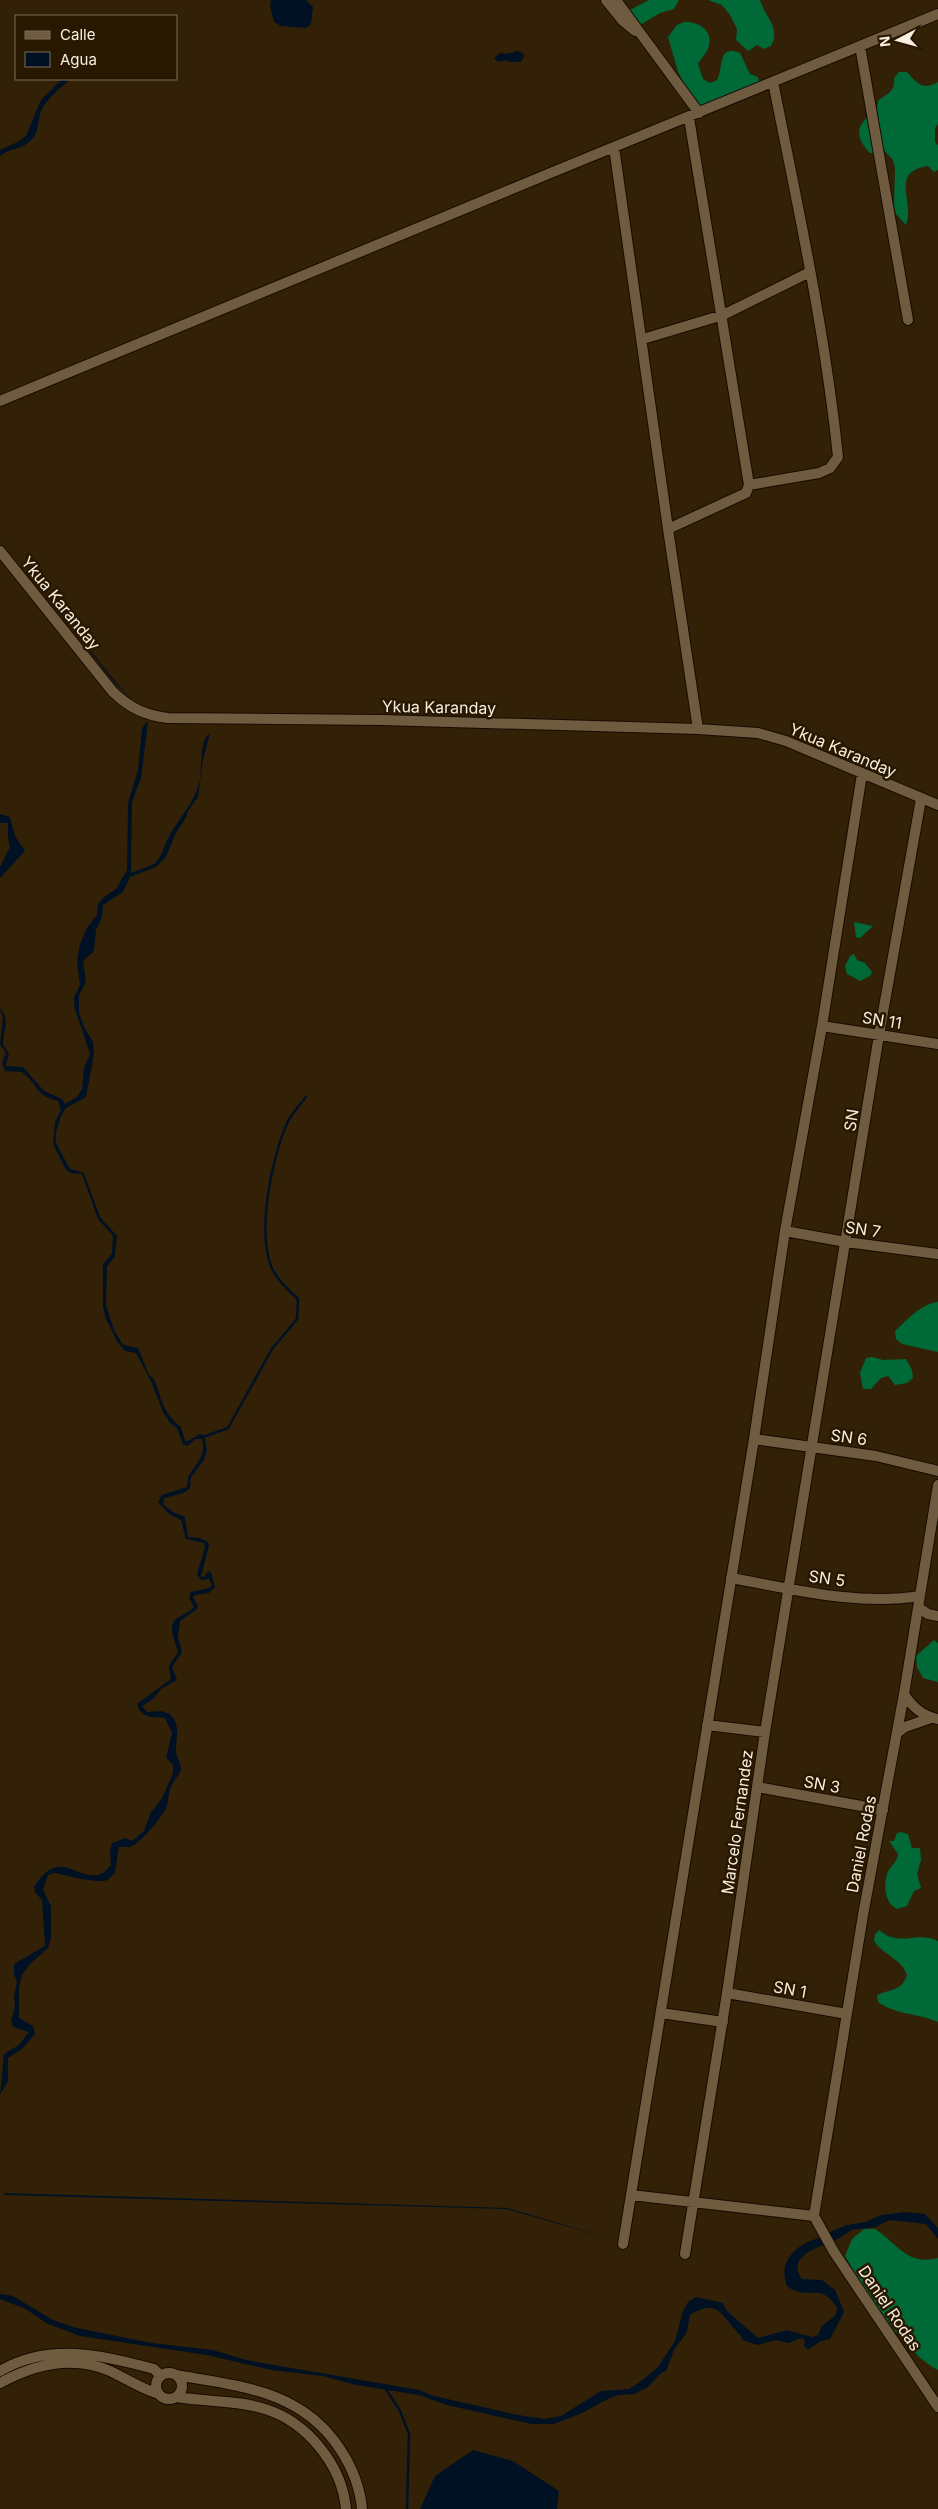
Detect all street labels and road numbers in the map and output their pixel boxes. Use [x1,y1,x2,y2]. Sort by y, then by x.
street label: Ykua Karanday [17,552,105,654]
street label: Ykua Karanday [382,696,496,718]
street label: Ykua Karanday [786,718,900,782]
street label: SN 11 [861,1007,903,1033]
street label: SN [839,1107,863,1133]
street label: SN 7 [844,1217,882,1241]
street label: SN 6 [829,1425,869,1449]
street label: SN 5 [808,1566,846,1590]
street label: Marcelo Fernandez [717,1748,757,1896]
street label: SN 3 [802,1771,842,1797]
street label: Daniel Rodas [842,1794,880,1894]
street label: SN 1 [772,1976,808,2002]
street label: Daniel Rodas [854,2262,926,2354]

